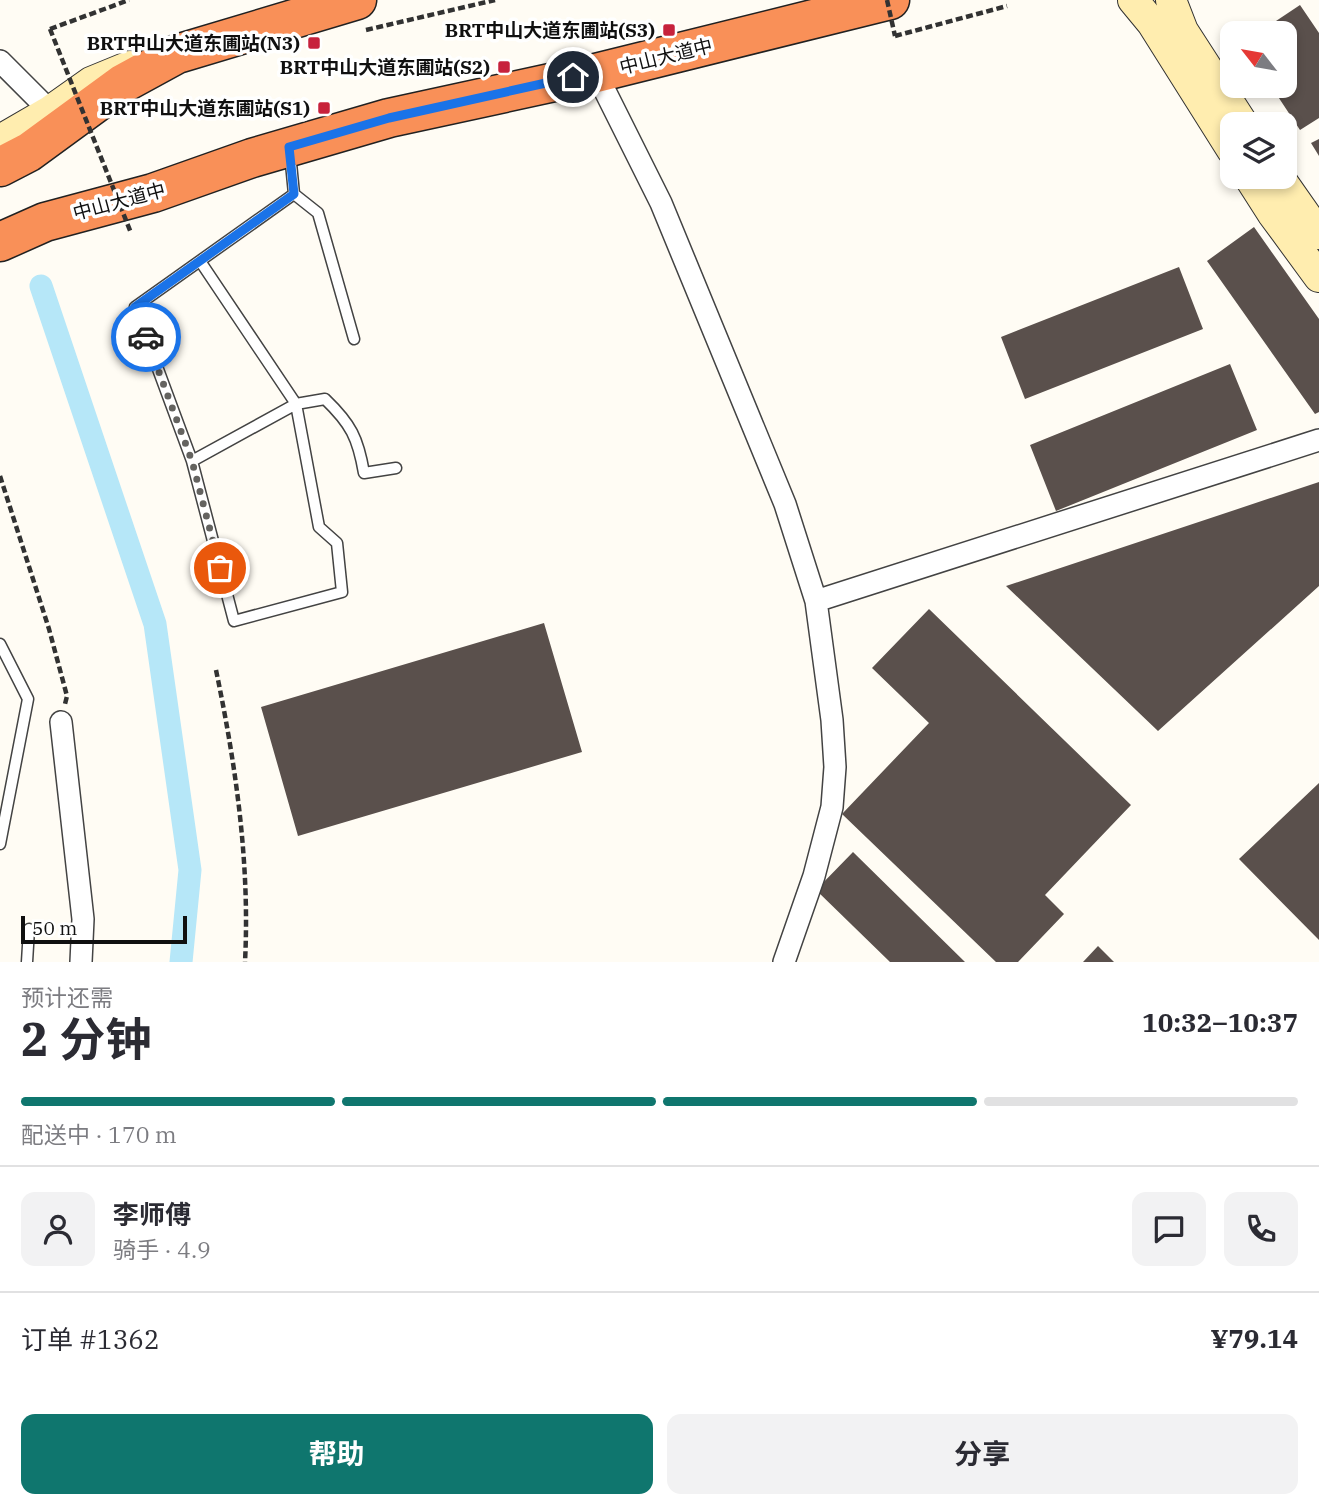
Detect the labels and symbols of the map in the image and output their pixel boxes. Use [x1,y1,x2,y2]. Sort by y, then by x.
place label: BRT中山大道东圃站(S3) [445,18,655,42]
north arrow [1220,21,1297,98]
marker: BRT中山大道东圃站(S3) [661,22,677,38]
place label: BRT中山大道东圃站(N3) [87,31,300,55]
street label: 中山大道中 [617,33,715,79]
marker: BRT中山大道东圃站(N3) [306,35,322,51]
pin [543,47,603,107]
place label: BRT中山大道东圃站(S2) [280,55,490,79]
marker: BRT中山大道东圃站(S2) [496,59,512,75]
place label: BRT中山大道东圃站(S1) [100,96,310,120]
marker: BRT中山大道东圃站(S1) [316,100,332,116]
street label: 中山大道中 [70,177,168,225]
courier [111,302,181,372]
pin [190,538,250,598]
scale bar [21,913,187,945]

